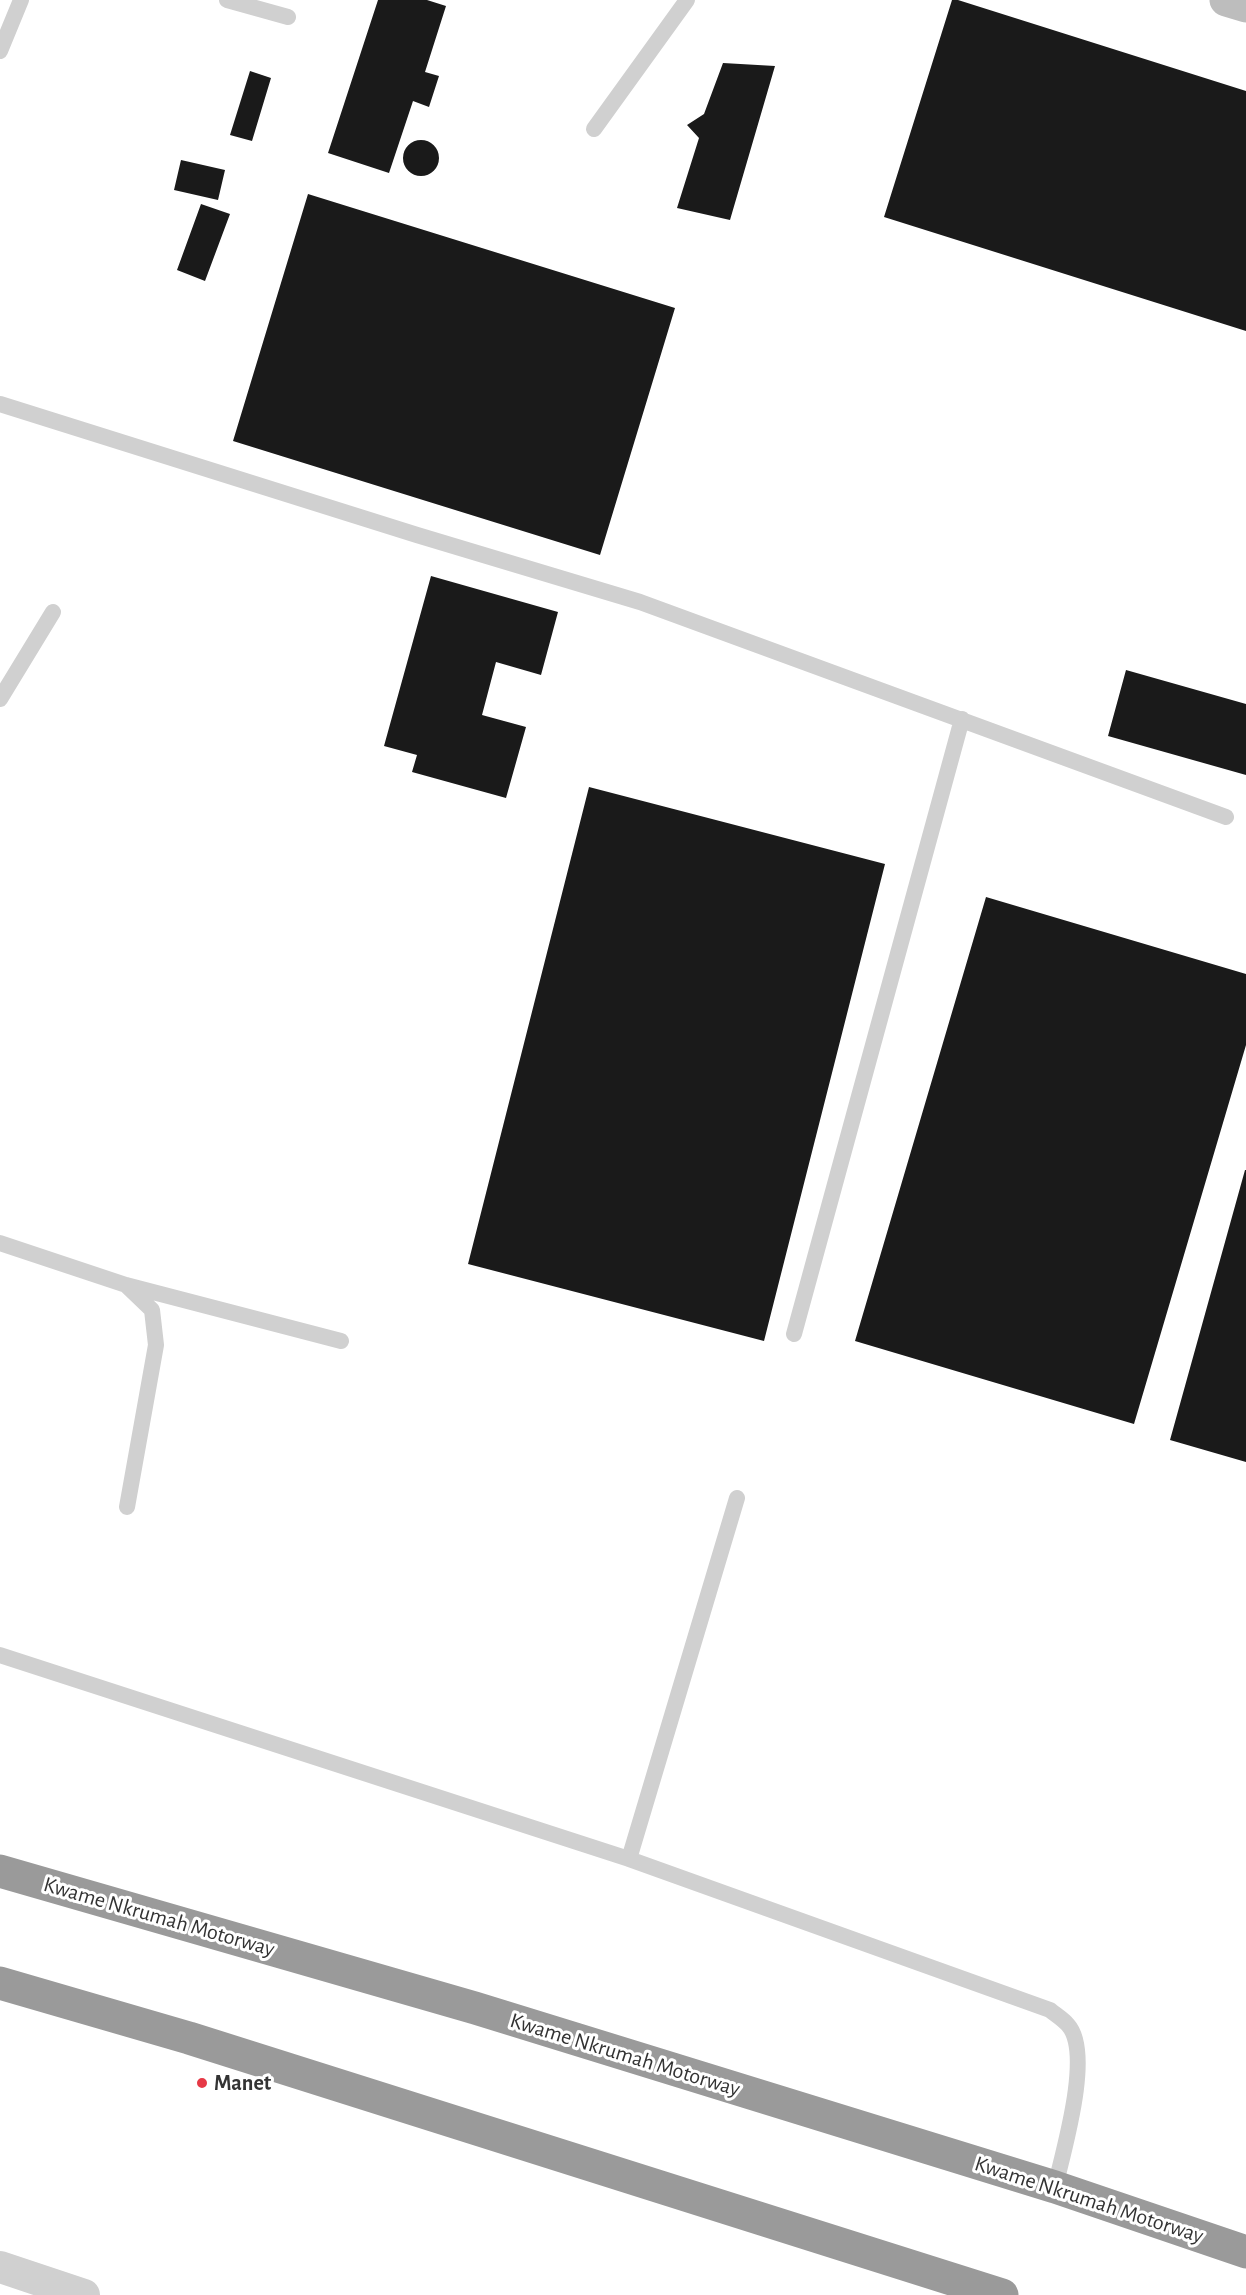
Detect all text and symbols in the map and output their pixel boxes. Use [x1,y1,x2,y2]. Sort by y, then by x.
street label: Kwame Nkrumah Motorway [40,1871,278,1963]
street label: Kwame Nkrumah Motorway [507,2007,743,2103]
place label: Manet [214,2070,271,2096]
marker: Manet [195,2076,209,2090]
street label: Kwame Nkrumah Motorway [971,2150,1207,2250]

